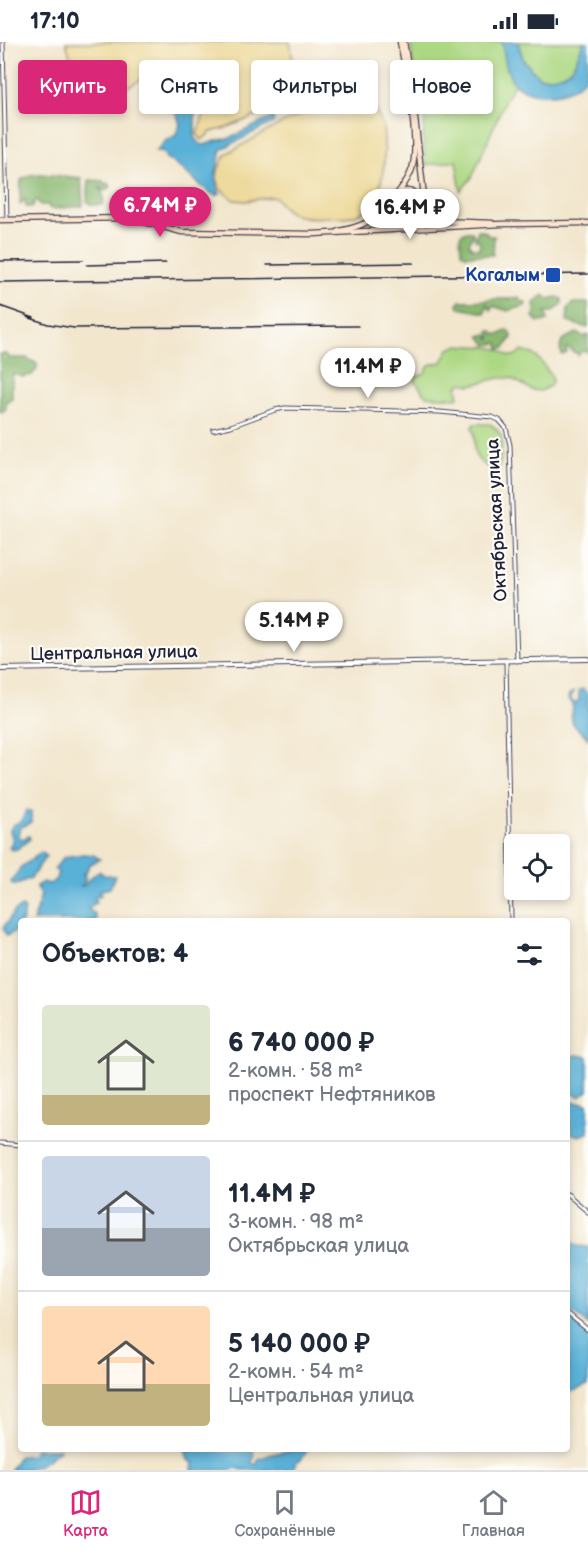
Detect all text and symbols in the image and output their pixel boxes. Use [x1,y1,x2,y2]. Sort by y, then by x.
text: 17:10 [30,8,80,35]
chip: Купить [18,60,127,114]
chip: Снять [139,60,239,114]
chip: Фильтры [251,60,378,114]
chip: Новое [390,60,493,114]
pin: 6.74M ₽ [105,187,215,238]
pin: 16.4M ₽ [355,189,465,240]
text: 6.74M ₽ [123,194,197,218]
text: 16.4M ₽ [375,196,446,220]
place label: Когалым [465,265,540,286]
marker: Когалым [544,266,562,284]
pin: 11.4M ₽ [313,348,423,399]
text: 11.4M ₽ [334,355,402,379]
street label: Октябрьская улица [482,438,512,602]
pin: 5.14M ₽ [239,602,349,653]
text: 5.14M ₽ [259,609,329,633]
street label: Центральная улица [30,641,198,665]
map controls [504,834,570,900]
button: locate [504,834,570,900]
icon: filters [513,938,546,971]
text: Объектов: 4 [42,939,188,970]
text: 6 740 000 ₽ [228,1028,374,1059]
icon: home [90,1029,162,1101]
text: 2-комн. · 58 m² [228,1059,363,1083]
text: проспект Нефтяников [228,1083,436,1107]
text: 11.4M ₽ [228,1179,316,1210]
icon: home [90,1180,162,1252]
text: 3-комн. · 98 m² [228,1210,364,1234]
text: Октябрьская улица [228,1234,409,1258]
text: 5 140 000 ₽ [228,1329,370,1360]
icon: home [90,1330,162,1402]
text: 2-комн. · 54 m² [228,1360,364,1384]
text: Центральная улица [228,1384,414,1408]
tab: Карта [63,1486,108,1541]
tab: Сохранённые [234,1486,336,1541]
tab: Главная [462,1486,525,1541]

